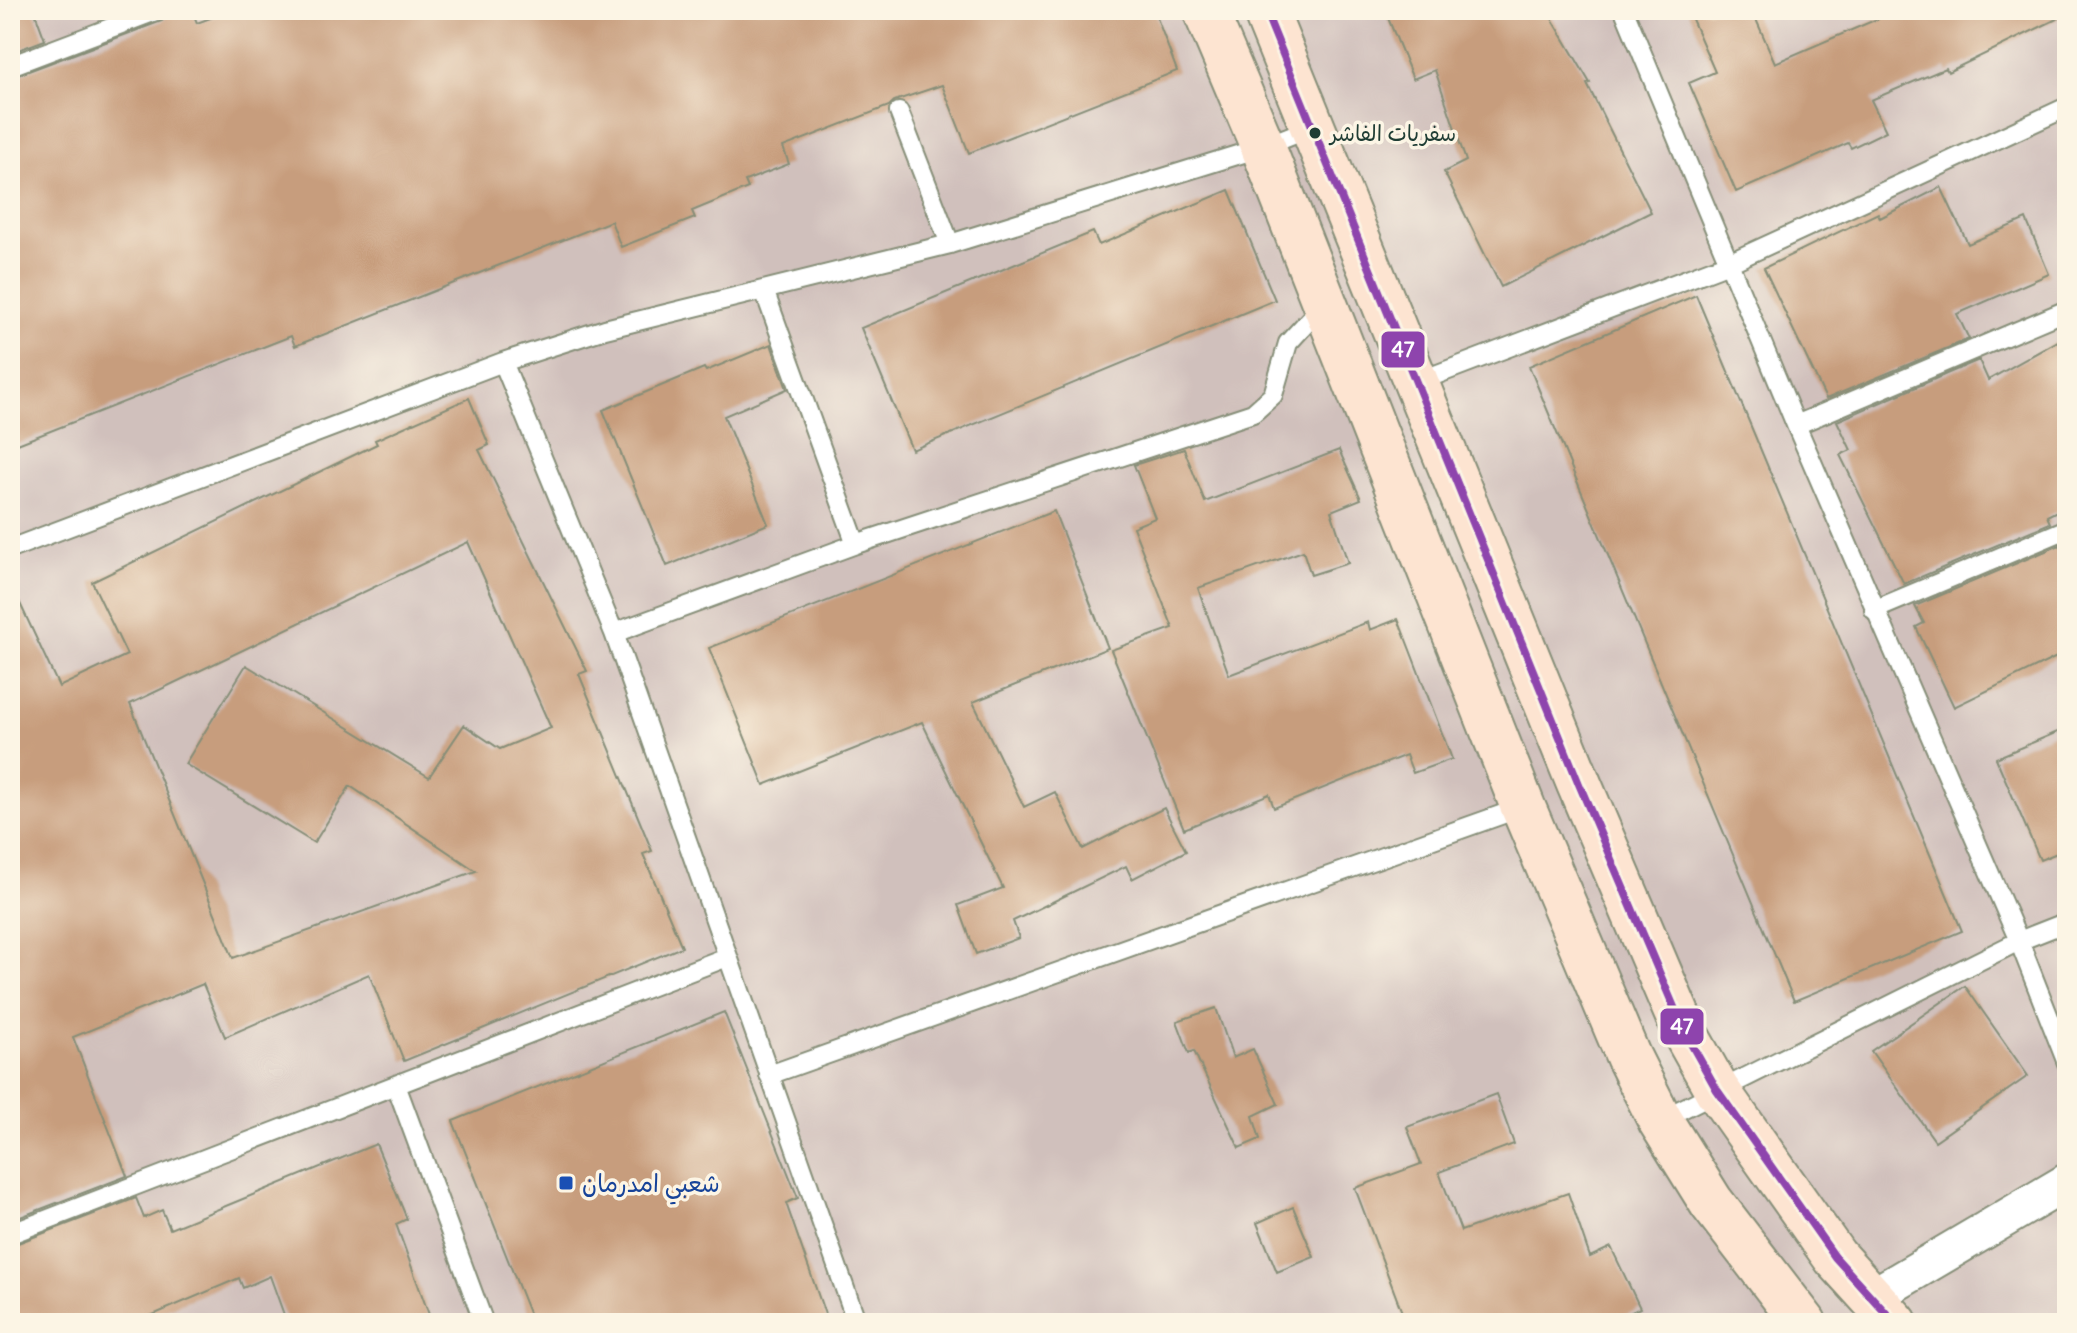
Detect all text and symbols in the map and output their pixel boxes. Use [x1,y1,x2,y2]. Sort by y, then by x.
place label: سفريات الفاشر [1328,119,1456,147]
marker: سفريات الفاشر [1307,125,1323,141]
line badge: 47 [1380,330,1426,369]
text: 47 [1391,335,1415,363]
line badge: 47 [1659,1007,1705,1046]
text: 47 [1670,1012,1694,1040]
place label: شعبي امدرمان [582,1168,720,1205]
marker: شعبي امدرمان [557,1174,575,1192]

